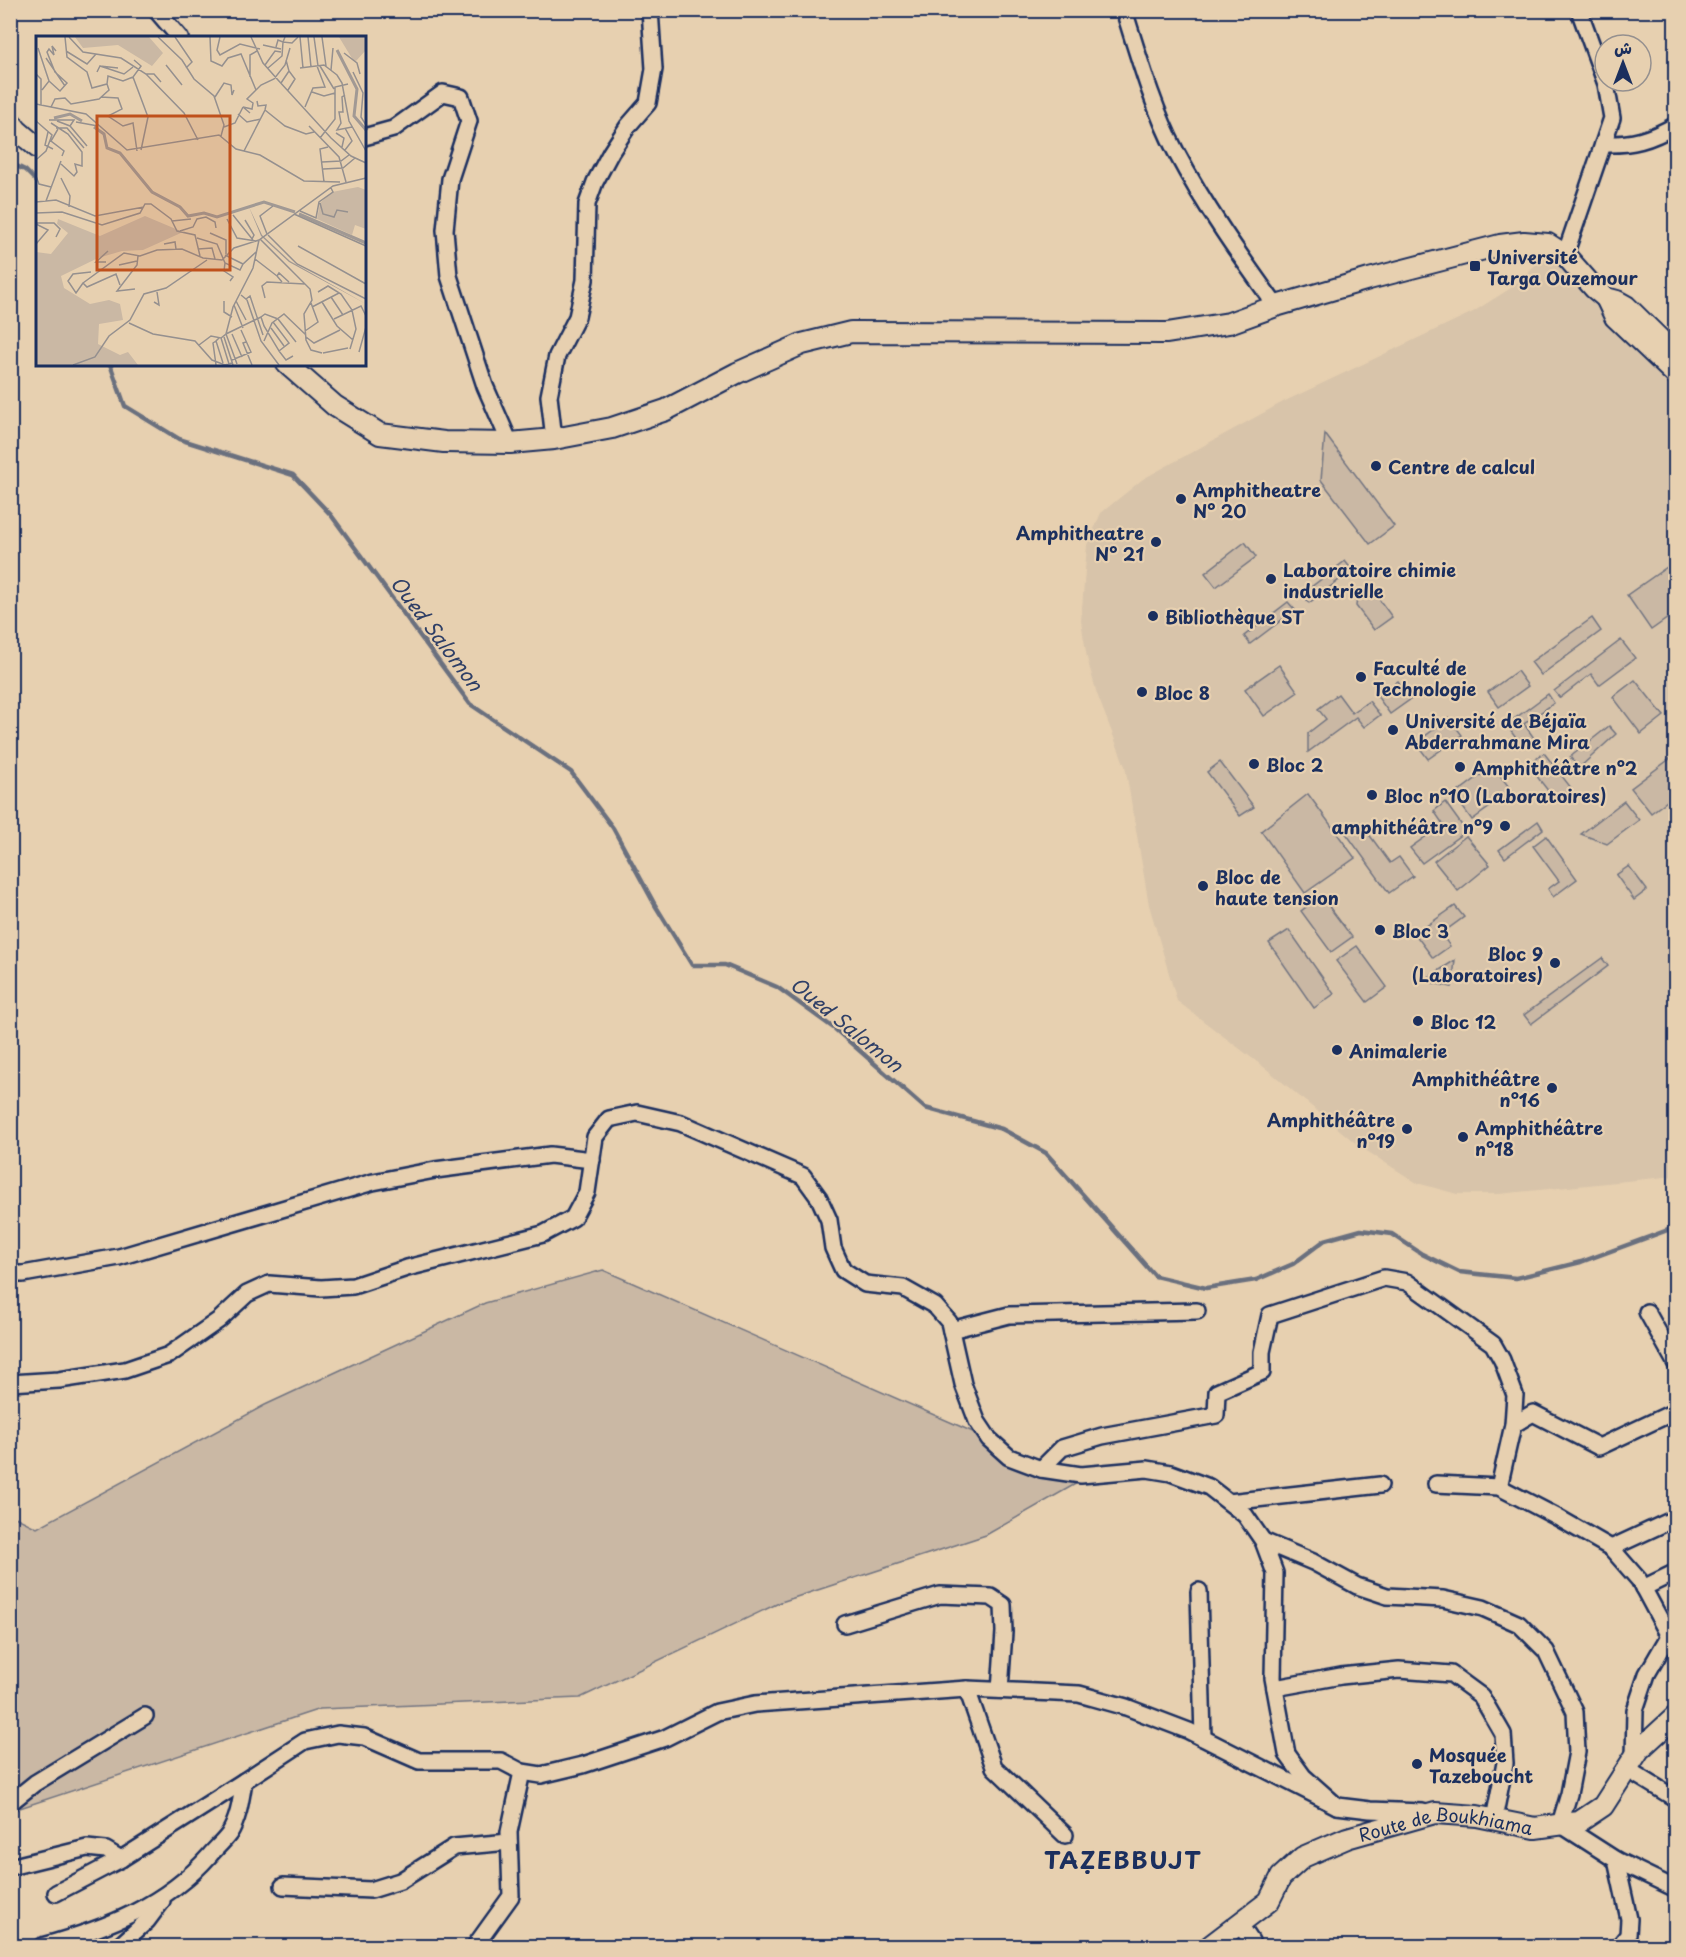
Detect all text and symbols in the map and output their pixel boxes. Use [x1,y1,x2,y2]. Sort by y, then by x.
north arrow [1593,33,1653,93]
text: ش [1614,35,1632,59]
inset map [36,36,366,366]
place label: Université Targa Ouzemour [1487,243,1638,291]
marker: Université Targa Ouzemour [1468,259,1482,273]
place label: Centre de calcul [1388,453,1535,480]
marker: Centre de calcul [1369,459,1383,473]
place label: Amphitheatre N° 20 [1193,476,1321,524]
marker: Amphitheatre N° 20 [1174,492,1188,506]
place label: Amphitheatre N° 21 [1016,519,1144,567]
marker: Amphitheatre N° 21 [1149,535,1163,549]
place label: Laboratoire chimie industrielle [1283,556,1456,604]
water label: Oued Salomon [384,569,491,698]
marker: Laboratoire chimie industrielle [1264,572,1278,586]
place label: Bibliothèque ST [1165,603,1304,630]
marker: Bibliothèque ST [1146,609,1160,623]
place label: Faculté de Technologie [1373,654,1476,702]
marker: Faculté de Technologie [1354,670,1368,684]
place label: Bloc 8 [1154,679,1210,706]
marker: Bloc 8 [1135,685,1149,699]
place label: Université de Béjaïa Abderrahmane Mira [1404,707,1590,755]
marker: Université de Béjaïa Abderrahmane Mira [1386,723,1400,737]
place label: Bloc 2 [1266,751,1324,778]
place label: Amphithéâtre n°2 [1472,754,1638,781]
marker: Bloc 2 [1247,757,1261,771]
marker: Amphithéâtre n°2 [1453,760,1467,774]
place label: Bloc n°10 (Laboratoires) [1384,782,1607,809]
marker: Bloc n°10 (Laboratoires) [1365,788,1379,802]
place label: amphithéâtre n°9 [1331,813,1493,840]
marker: amphithéâtre n°9 [1498,819,1512,833]
place label: Bloc de haute tension [1215,863,1339,911]
marker: Bloc de haute tension [1196,879,1210,893]
place label: Bloc 3 [1392,917,1449,944]
marker: Bloc 3 [1373,923,1387,937]
place label: Bloc 9 (Laboratoires) [1412,940,1543,988]
marker: Bloc 9 (Laboratoires) [1548,956,1562,970]
water label: Oued Salomon [784,969,911,1080]
place label: Bloc 12 [1430,1008,1497,1035]
marker: Bloc 12 [1411,1014,1425,1028]
place label: Animalerie [1348,1037,1448,1064]
marker: Animalerie [1330,1043,1344,1057]
place label: Amphithéâtre n°16 [1412,1065,1540,1113]
marker: Amphithéâtre n°16 [1545,1081,1559,1095]
place label: Amphithéâtre n°19 [1267,1106,1395,1154]
place label: Amphithéâtre n°18 [1475,1114,1603,1162]
marker: Amphithéâtre n°19 [1400,1122,1414,1136]
marker: Amphithéâtre n°18 [1456,1130,1470,1144]
place label: Mosquée Tazeboucht [1429,1741,1533,1789]
marker: Mosquée Tazeboucht [1410,1757,1424,1771]
street label: Route de Boukhiama [1355,1800,1536,1848]
district label: TAẒEBBUJT [1044,1841,1202,1877]

